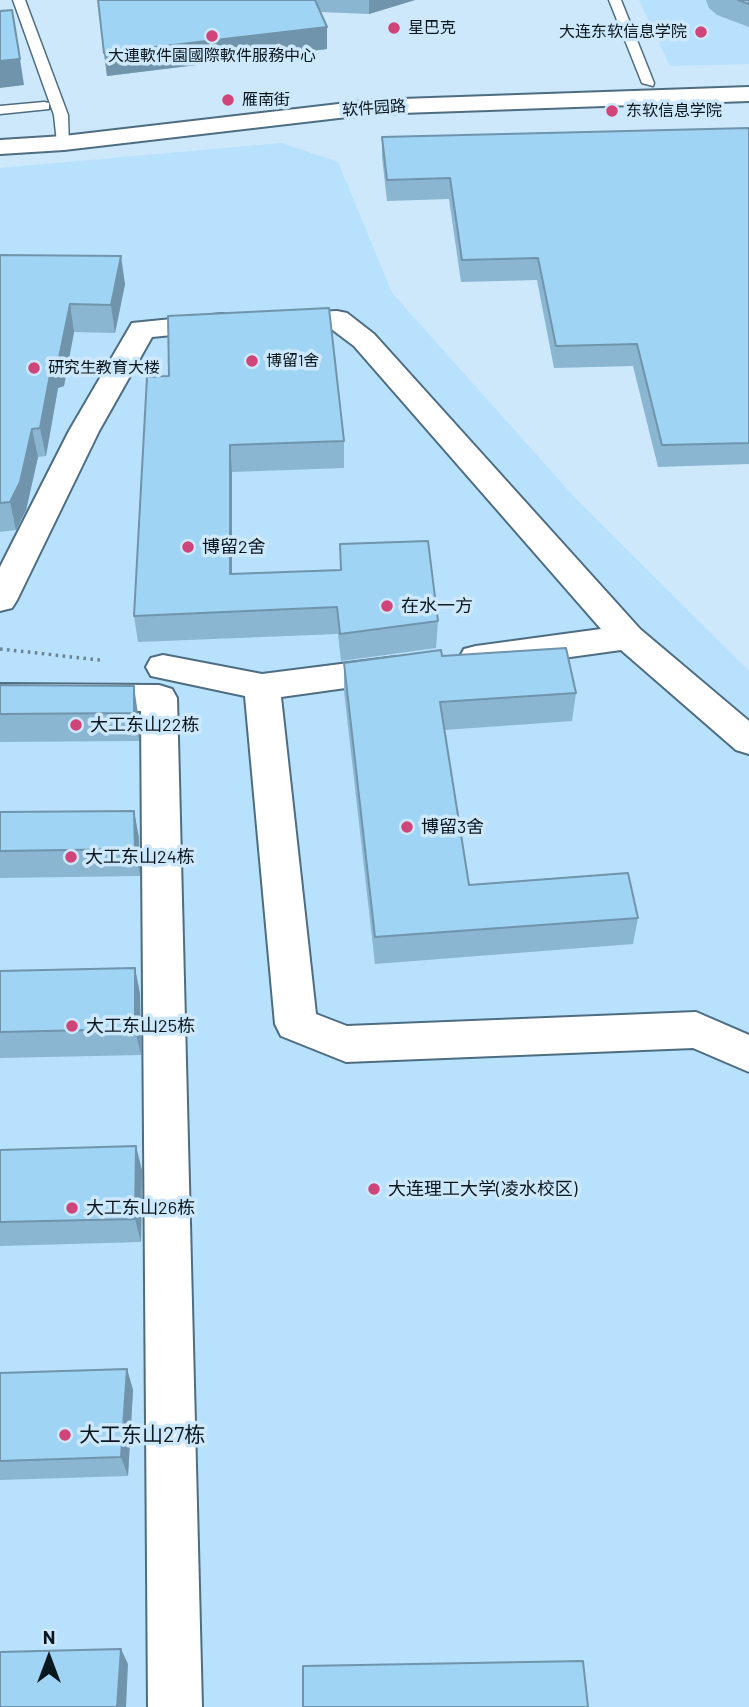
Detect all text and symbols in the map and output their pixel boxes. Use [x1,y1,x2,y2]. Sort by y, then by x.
place label: 星巴克 [408,18,456,38]
marker: 星巴克 [386,20,402,36]
place label: 大连东软信息学院 [559,22,687,42]
marker: 大连东软信息学院 [693,24,709,40]
marker: 大連軟件園國際軟件服務中心 [204,28,220,44]
place label: 大連軟件園國際軟件服務中心 [108,46,316,66]
place label: 雁南街 [242,90,290,110]
marker: 雁南街 [220,92,236,108]
street label: 软件园路 [341,96,407,120]
place label: 东软信息学院 [626,101,722,121]
marker: 东软信息学院 [604,103,620,119]
place label: 博留1舍 [266,351,320,371]
marker: 博留1舍 [244,353,260,369]
place label: 研究生教育大楼 [48,358,160,378]
marker: 研究生教育大楼 [26,360,42,376]
place label: 博留2舍 [202,536,266,558]
marker: 博留2舍 [180,539,196,555]
place label: 在水一方 [401,595,473,617]
marker: 在水一方 [379,598,395,614]
place label: 大工东山22栋 [90,714,199,736]
marker: 大工东山22栋 [68,717,84,733]
place label: 博留3舍 [421,816,484,838]
marker: 博留3舍 [399,819,415,835]
place label: 大工东山24栋 [85,846,195,868]
marker: 大工东山24栋 [63,849,79,865]
place label: 大工东山25栋 [86,1015,195,1037]
marker: 大工东山25栋 [64,1018,80,1034]
place label: 大连理工大学(凌水校区) [388,1178,577,1200]
marker: 大连理工大学(凌水校区) [366,1181,382,1197]
place label: 大工东山26栋 [86,1197,195,1219]
marker: 大工东山26栋 [64,1200,80,1216]
place label: 大工东山27栋 [79,1422,205,1448]
marker: 大工东山27栋 [57,1427,73,1443]
north arrow [14,1623,84,1693]
text: N [43,1625,55,1648]

